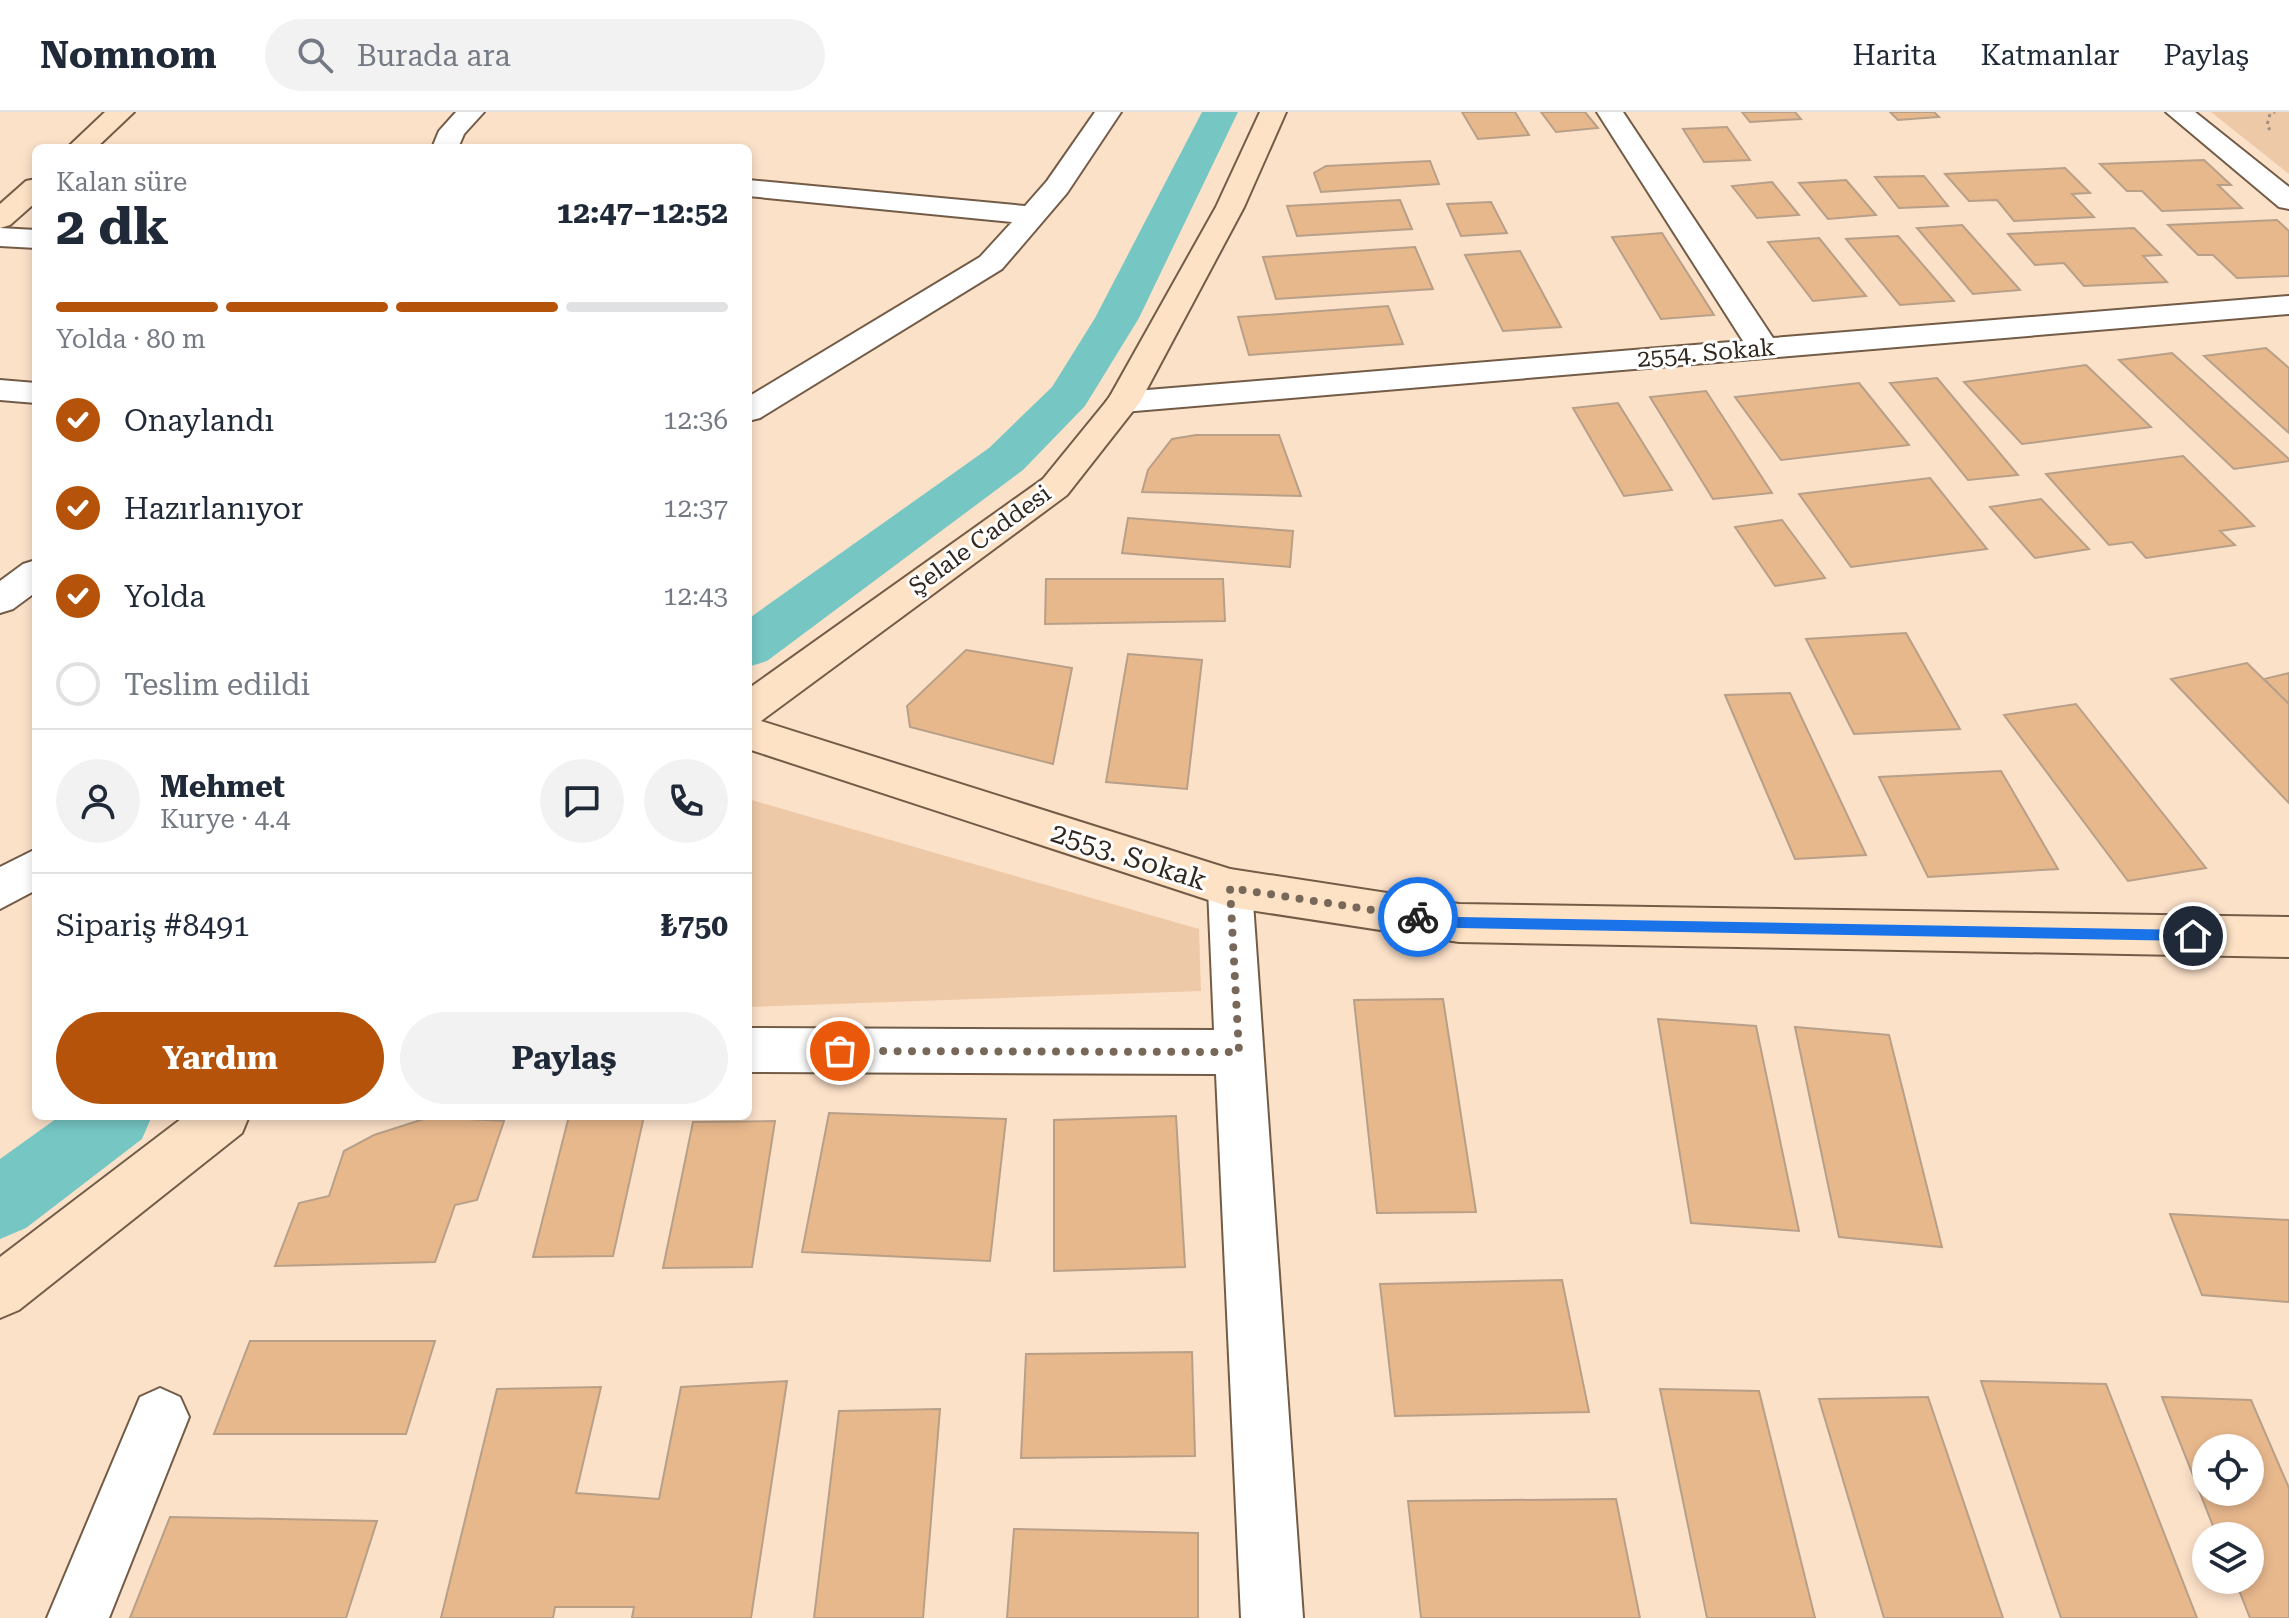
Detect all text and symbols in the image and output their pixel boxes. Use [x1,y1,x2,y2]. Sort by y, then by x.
search box [265,19,825,91]
text: Nomnom [40,33,217,77]
icon: search [293,33,337,77]
text: Burada ara [357,38,511,73]
text: Harita [1852,39,1937,72]
text: Katmanlar [1981,39,2120,72]
text: Paylaş [2164,39,2249,72]
text: Kalan süre [56,167,187,197]
text: 12:47–12:52 [556,195,728,230]
text: 2 dk [56,196,169,257]
text: Yolda · 80 m [56,324,206,354]
street label: 2554. Sokak [1636,333,1776,373]
icon: check [56,398,100,442]
text: Onaylandı [124,403,274,438]
text: 12:36 [663,405,728,435]
street label: Şelale Caddesi [904,479,1057,601]
icon: check [56,486,100,530]
text: Hazırlanıyor [124,491,303,526]
text: 12:37 [663,493,728,523]
icon: check [56,574,100,618]
text: Yolda [124,579,205,614]
text: 12:43 [663,581,728,611]
text: Teslim edildi [124,667,310,702]
button: person [56,759,140,843]
button: chat [540,759,624,843]
button: phone [644,759,728,843]
text: Mehmet [160,769,285,804]
text: Kurye · 4.4 [160,804,290,834]
street label: 2553. Sokak [1047,816,1211,897]
courier [1378,877,1458,957]
icon: bike [1396,895,1440,939]
pin [2159,902,2227,970]
text: Sipariş #8491 [56,908,250,943]
text: ₺750 [661,908,728,943]
icon: home [2171,914,2215,958]
button: Yardım [56,1012,384,1104]
button: Paylaş [400,1012,728,1104]
pin [806,1017,874,1085]
icon: bag [818,1029,862,1073]
map controls [2192,1434,2264,1594]
button: locate [2192,1434,2264,1506]
button: layers [2192,1522,2264,1594]

